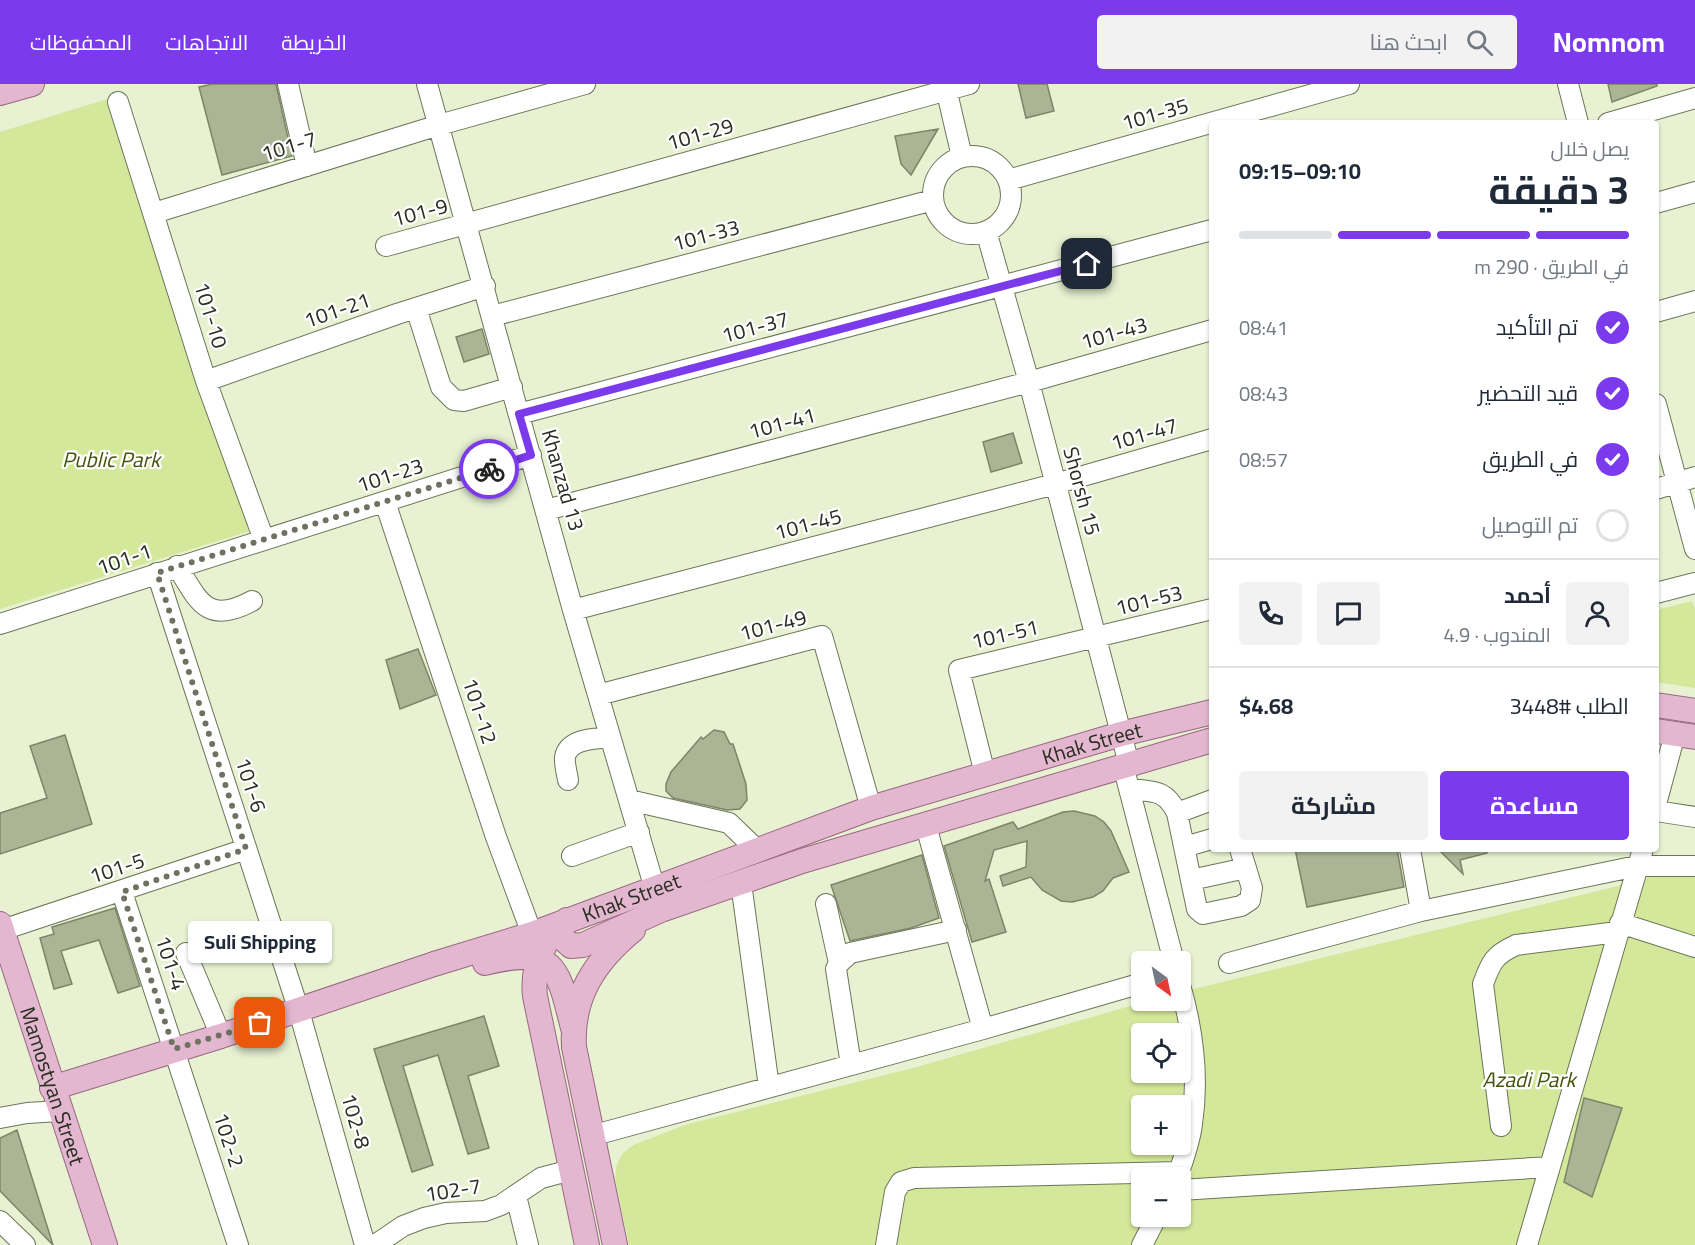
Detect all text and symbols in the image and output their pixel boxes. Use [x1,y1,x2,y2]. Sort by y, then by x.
search box [1097,15,1517,69]
text: Nomnom [1553,16,1665,68]
text: ابحث هنا [1370,21,1448,63]
text: المحفوظات [30,23,132,62]
text: الاتجاهات [165,23,248,62]
text: الخريطة [281,23,347,62]
icon: search [1463,26,1496,59]
street label: 101-35 [1117,86,1193,142]
street label: 101-29 [662,106,738,162]
street label: 101-7 [256,119,322,173]
text: يصل خلال [1550,130,1629,167]
text: 09:10–09:15 [1239,150,1361,192]
text: 3 دقيقة [1489,153,1629,226]
street label: 101-9 [388,186,452,238]
street label: 101-33 [668,207,744,263]
pin [1061,238,1112,289]
icon: home [1070,247,1103,280]
text: في الطريق · 290 m [1474,248,1629,285]
street label: 101-10 [182,277,240,353]
street label: 101-21 [299,280,375,340]
street label: 101-37 [717,299,793,355]
street label: 101-43 [1076,305,1152,361]
text: تم التأكيد [1496,306,1578,348]
text: 08:41 [1239,309,1288,346]
icon: check [1596,311,1629,344]
text: قيد التحضير [1478,372,1578,414]
text: 08:43 [1239,375,1288,412]
icon: check [1596,377,1629,410]
street label: 101-41 [744,395,820,451]
street label: 101-47 [1106,406,1182,462]
street label: Khanzad 13 [530,424,596,536]
text: في الطريق [1482,438,1578,480]
courier [459,439,519,499]
park label: Public Park [62,440,163,479]
text: 08:57 [1239,441,1288,478]
street label: Shorsh 15 [1051,442,1113,540]
icon: check [1596,443,1629,476]
street label: 101-23 [352,446,428,504]
icon: bike [473,453,506,486]
street label: 101-45 [770,496,846,552]
text: تم التوصيل [1482,504,1578,546]
street label: 101-1 [91,531,157,587]
street label: 101-53 [1111,573,1187,627]
text: أحمد [1504,574,1551,616]
button: phone [1239,582,1302,645]
button: chat [1317,582,1380,645]
button: person [1566,582,1629,645]
street label: 101-49 [735,597,811,653]
street label: 101-51 [968,607,1042,661]
text: المندوب · 4.9 [1443,616,1551,653]
street label: 101-12 [451,673,509,749]
text: $4.68 [1239,685,1293,727]
text: الطلب #3448 [1509,685,1629,727]
street label: Khak Street [1037,710,1146,776]
street label: 101-6 [224,752,278,818]
button: مشاركة [1239,771,1428,840]
button: مساعدة [1440,771,1629,840]
street label: 101-5 [84,841,150,895]
street label: Khak Street [576,861,687,933]
callout: Suli Shipping [188,921,332,963]
text: Suli Shipping [204,923,316,960]
street label: 101-4 [144,930,198,996]
north arrow [1131,951,1191,1011]
map controls [1131,951,1191,1227]
pin [234,997,285,1048]
street label: Mamostyan Street [9,1001,97,1171]
icon: bag [243,1006,276,1039]
button: locate [1131,1023,1191,1083]
park label: Azadi Park [1482,1060,1578,1099]
street label: 102-8 [330,1089,383,1154]
button: + [1131,1095,1191,1155]
street label: 102-2 [202,1107,256,1173]
street label: 102-7 [422,1166,484,1214]
button: − [1131,1167,1191,1227]

